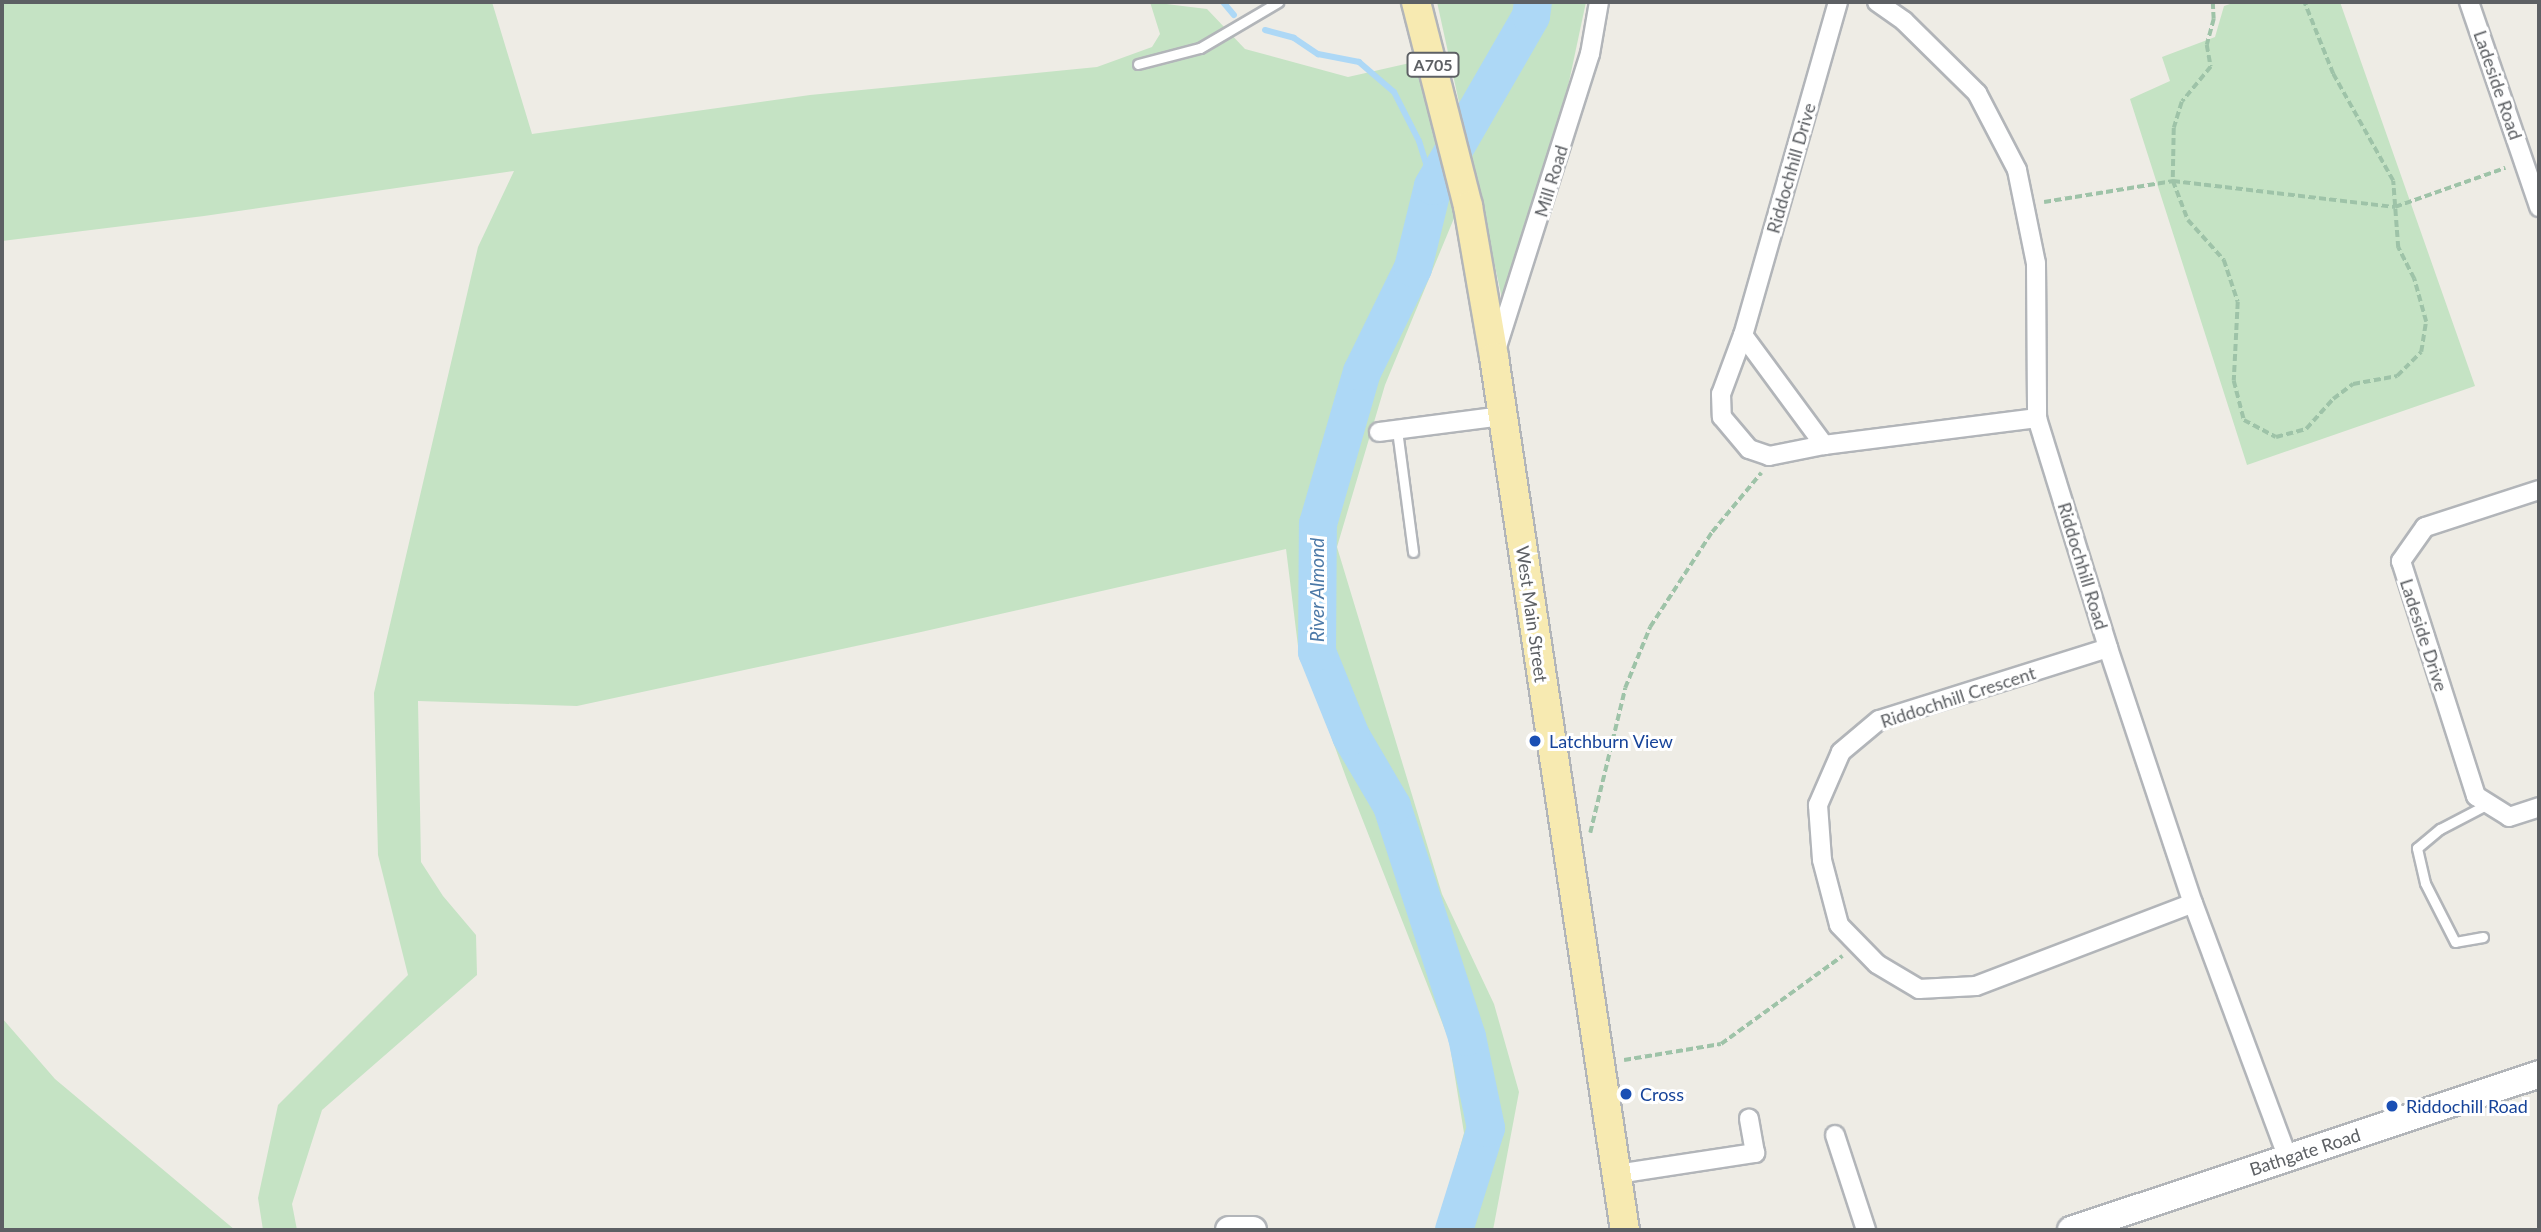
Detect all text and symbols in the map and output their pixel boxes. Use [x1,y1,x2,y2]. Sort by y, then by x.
street label: Ladeside Road [2469,28,2527,142]
road number: A705 [1405,53,1461,78]
street label: Riddochhill Drive [1762,100,1820,236]
street label: Mill Road [1530,142,1572,220]
street label: Riddochhill Road [2053,500,2113,632]
water label: River Almond [1306,537,1328,643]
street label: West Main Street [1512,544,1552,684]
street label: Ladeside Drive [2396,576,2452,694]
street label: Riddochhill Crescent [1878,662,2038,732]
place label: Latchburn View [1549,730,1673,752]
marker: Latchburn View [1527,733,1543,749]
place label: Cross [1640,1083,1684,1105]
marker: Cross [1618,1086,1634,1102]
place label: Riddochill Road [2406,1095,2528,1117]
marker: Riddochill Road [2384,1098,2400,1114]
street label: Bathgate Road [2247,1124,2363,1180]

